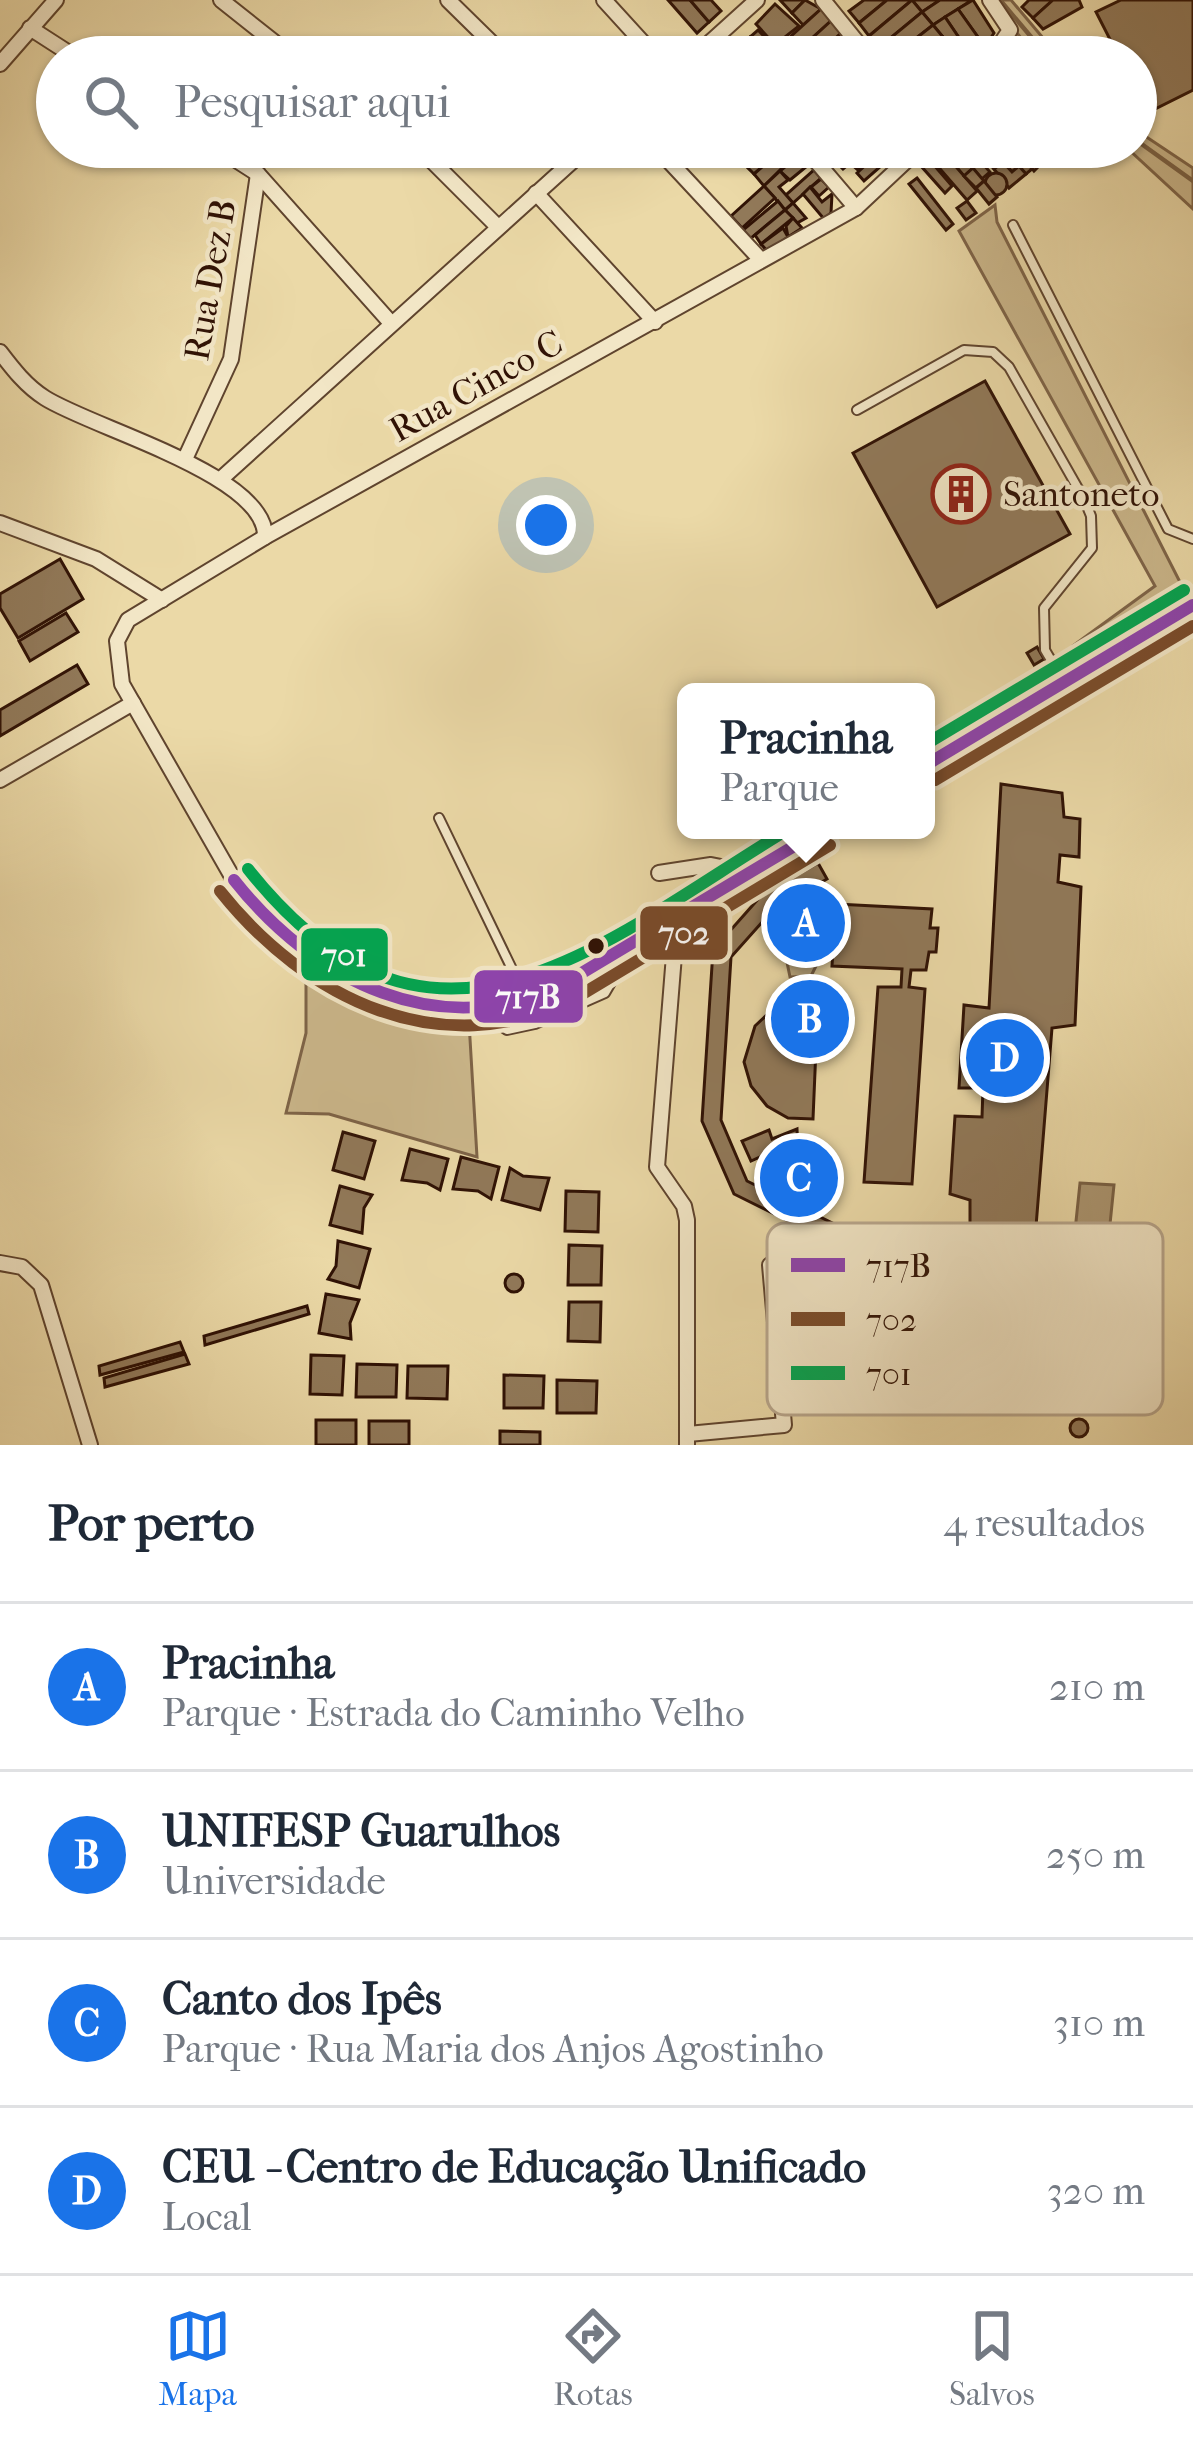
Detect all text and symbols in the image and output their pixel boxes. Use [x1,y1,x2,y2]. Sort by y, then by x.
search box [36,36,1157,168]
icon: search [78,69,144,135]
text: Pesquisar aqui [174,76,450,129]
street label: Rua Dez B [175,196,245,364]
street label: Rua Cinco C [382,321,570,451]
building icon: Santoneto [930,463,992,525]
place label: Santoneto [1003,473,1159,515]
your location [516,495,576,555]
popup [677,683,935,839]
text: Pracinha [720,712,892,765]
text: Parque [720,765,839,811]
pin: A [767,878,845,968]
line badge: 702 [638,904,730,962]
text: 702 [658,914,710,953]
line badge: 701 [299,926,390,983]
unlabelled marker [585,935,607,957]
text: 701 [320,936,367,975]
line badge: 717B [472,968,585,1025]
pin: B [771,974,849,1064]
text: 717B [494,978,561,1017]
pin: D [966,1013,1044,1103]
pin: C [760,1133,838,1223]
legend [767,1223,1163,1415]
text: 717B [866,1247,931,1286]
text: 702 [866,1301,917,1340]
text: 701 [866,1355,912,1394]
text: Por perto [48,1493,255,1553]
text: 4 resultados [944,1500,1145,1546]
text: Pracinha [162,1637,334,1690]
text: A [74,1664,100,1710]
text: 210 m [1049,1664,1145,1710]
text: Parque · Estrada do Caminho Velho [162,1690,745,1736]
text: UNIFESP Guarulhos [162,1805,560,1858]
text: B [74,1832,100,1878]
text: 250 m [1046,1832,1145,1878]
text: Universidade [162,1858,386,1904]
text: Canto dos Ipês [162,1973,442,2026]
text: C [74,2000,100,2046]
text: 310 m [1053,2000,1145,2046]
text: Parque · Rua Maria dos Anjos Agostinho [162,2026,824,2072]
text: CEU - Centro de Educação Unificado [162,2141,866,2194]
text: D [72,2168,102,2214]
text: 320 m [1047,2168,1145,2214]
text: Local [162,2194,252,2240]
tab: Mapa [158,2303,237,2414]
tab: Rotas [553,2303,633,2414]
tab: Salvos [949,2303,1035,2414]

